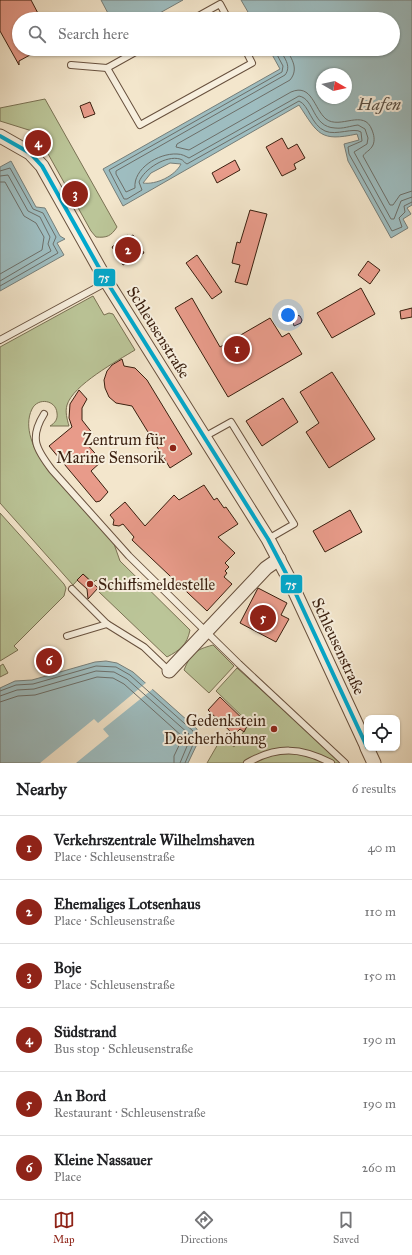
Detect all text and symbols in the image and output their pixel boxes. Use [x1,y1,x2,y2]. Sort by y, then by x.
search box [12,12,400,56]
icon: search [26,23,48,45]
text: Search here [58,25,129,43]
north arrow [316,68,352,104]
water label: Hafen [356,94,401,115]
pin: 4 [25,128,51,158]
pin: 3 [62,179,88,209]
pin: 2 [115,235,141,265]
line badge: 75 [93,268,116,287]
text: 75 [99,271,110,284]
street label: Schleusenstraße [123,283,195,382]
your location [278,305,298,325]
pin: 1 [224,334,250,364]
place label: Zentrum für Marine Sensorik [56,430,166,467]
marker: Zentrum für Marine Sensorik [168,443,178,453]
line badge: 75 [280,574,303,594]
place label: Schiffsmeldestelle [98,575,215,594]
text: 75 [286,578,297,591]
marker: Schiffsmeldestelle [85,579,95,589]
street label: Schleusenstraße [308,595,369,698]
pin: 5 [250,603,276,633]
pin: 6 [36,646,62,676]
place label: Gedenkstein Deicherhöhung [164,711,267,749]
map controls [364,715,400,751]
button: locate [364,715,400,751]
marker: Gedenkstein Deicherhöhung [269,724,279,734]
text: Nearby [16,779,67,800]
text: 6 results [352,781,396,797]
text: Verkehrszentrale Wilhelmshaven [54,831,255,849]
text: 1 [26,840,32,856]
text: 40 m [367,840,396,856]
text: Place · Schleusenstraße [54,849,175,865]
text: Ehemaliges Lotsenhaus [54,895,200,913]
text: 2 [26,904,32,920]
text: 110 m [364,904,396,920]
text: Place · Schleusenstraße [54,913,175,929]
text: Boje [54,959,82,977]
text: 3 [26,968,32,984]
text: 150 m [364,968,396,984]
text: Place · Schleusenstraße [54,977,175,993]
text: Südstrand [54,1023,117,1041]
text: 4 [25,1032,33,1048]
text: 190 m [363,1032,396,1048]
text: Bus stop · Schleusenstraße [54,1041,193,1057]
text: An Bord [54,1087,106,1105]
text: 5 [26,1096,32,1112]
text: 190 m [363,1096,396,1112]
text: Restaurant · Schleusenstraße [54,1105,206,1121]
text: Kleine Nassauer [54,1151,152,1169]
text: 6 [26,1160,32,1176]
text: 260 m [362,1160,396,1176]
text: Place [54,1169,81,1185]
tab: Map [53,1209,75,1246]
tab: Directions [180,1209,228,1246]
tab: Saved [333,1209,359,1246]

